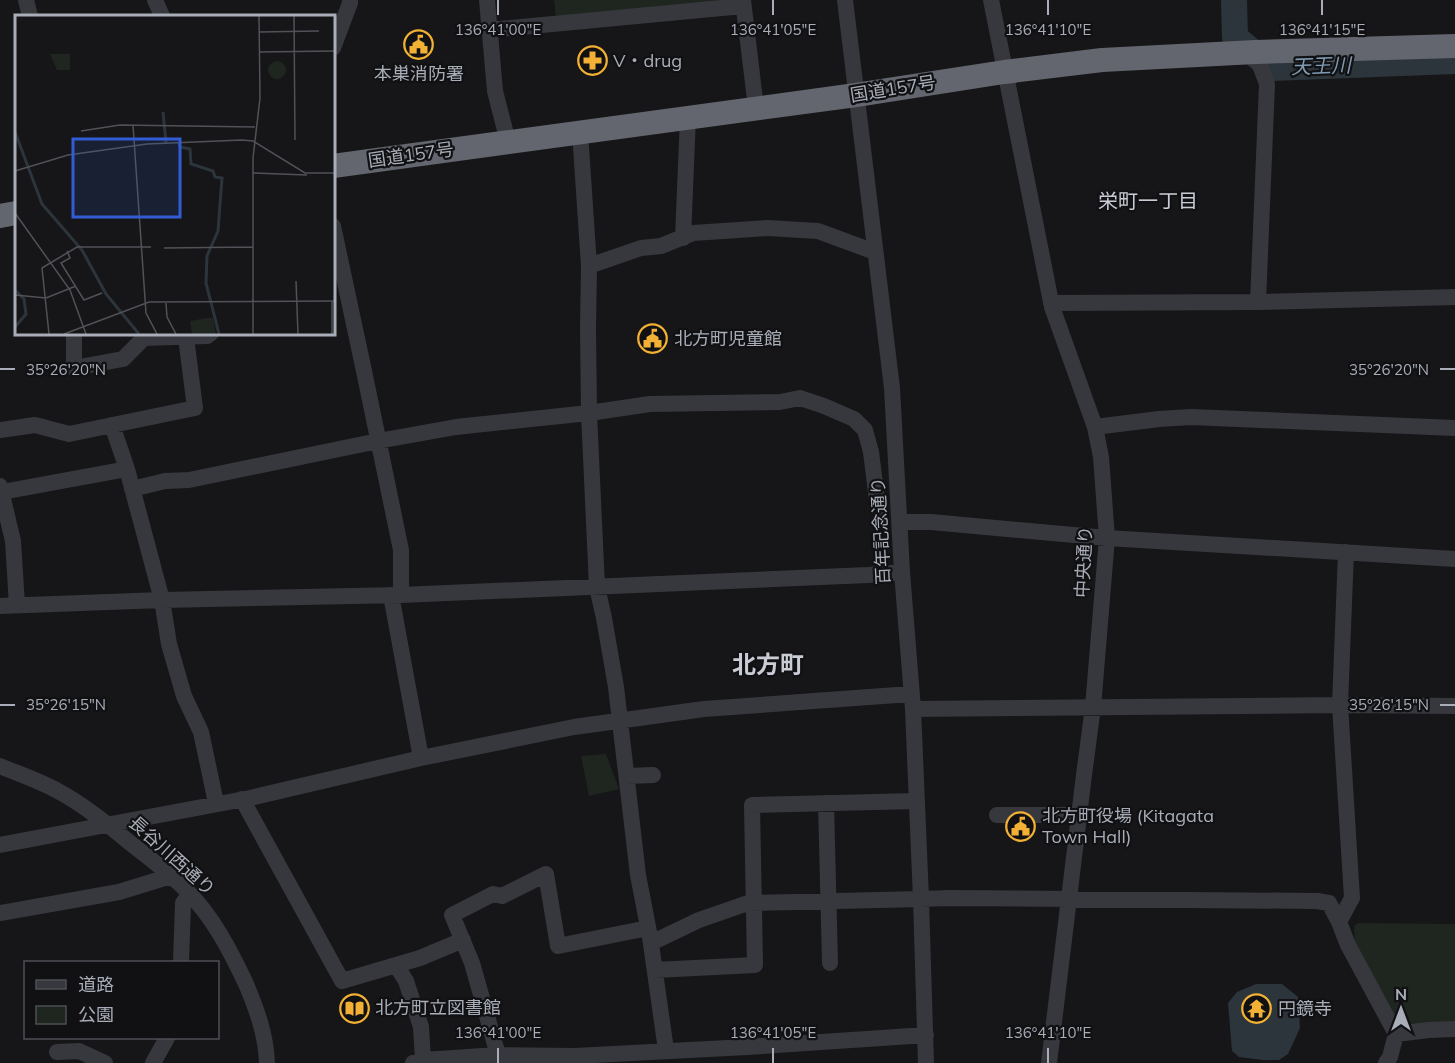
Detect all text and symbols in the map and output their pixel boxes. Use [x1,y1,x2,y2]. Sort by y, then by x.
inset map [15,15,334,334]
text: 136°41'00"E [455,20,541,39]
text: 136°41'05"E [730,20,816,39]
text: 136°41'10"E [1005,20,1091,39]
text: 136°41'15"E [1279,20,1365,39]
public building icon: 本巣消防署 [403,29,435,61]
pharmacy icon: V・drug [576,45,608,77]
place label: V・drug [613,49,682,72]
water label: 天王川 [1291,52,1353,79]
place label: 本巣消防署 [374,62,464,85]
street label: 国道157号 [848,70,937,107]
street label: 国道157号 [367,137,455,172]
district label: 栄町一丁目 [1098,188,1198,213]
public building icon: 北方町児童館 [637,323,669,355]
place label: 北方町児童館 [674,327,782,350]
text: 35°26'20"N [26,360,106,379]
text: 35°26'20"N [1349,360,1429,379]
street label: 百年記念通り [866,476,895,586]
street label: 中央通り [1070,525,1097,599]
district label: 北方町 [732,649,804,679]
text: 35°26'15"N [26,695,106,714]
text: 35°26'15"N [1349,695,1429,714]
place label: 北方町役場 (Kitagata Town Hall) [1042,804,1214,848]
public building icon: 北方町役場 (Kitagata Town Hall) [1005,810,1037,842]
street label: 長谷川西通り [125,811,220,900]
legend [24,961,219,1039]
text: 道路 [78,973,114,996]
north arrow [1371,979,1431,1039]
text: N [1395,984,1407,1004]
library icon: 北方町立図書館 [338,992,370,1024]
temple icon: 円鏡寺 [1241,993,1273,1025]
place label: 北方町立図書館 [375,996,501,1019]
place label: 円鏡寺 [1278,997,1332,1020]
text: 公園 [78,1003,114,1026]
text: 136°41'00"E [455,1023,541,1042]
text: 136°41'05"E [730,1023,816,1042]
text: 136°41'10"E [1005,1023,1091,1042]

